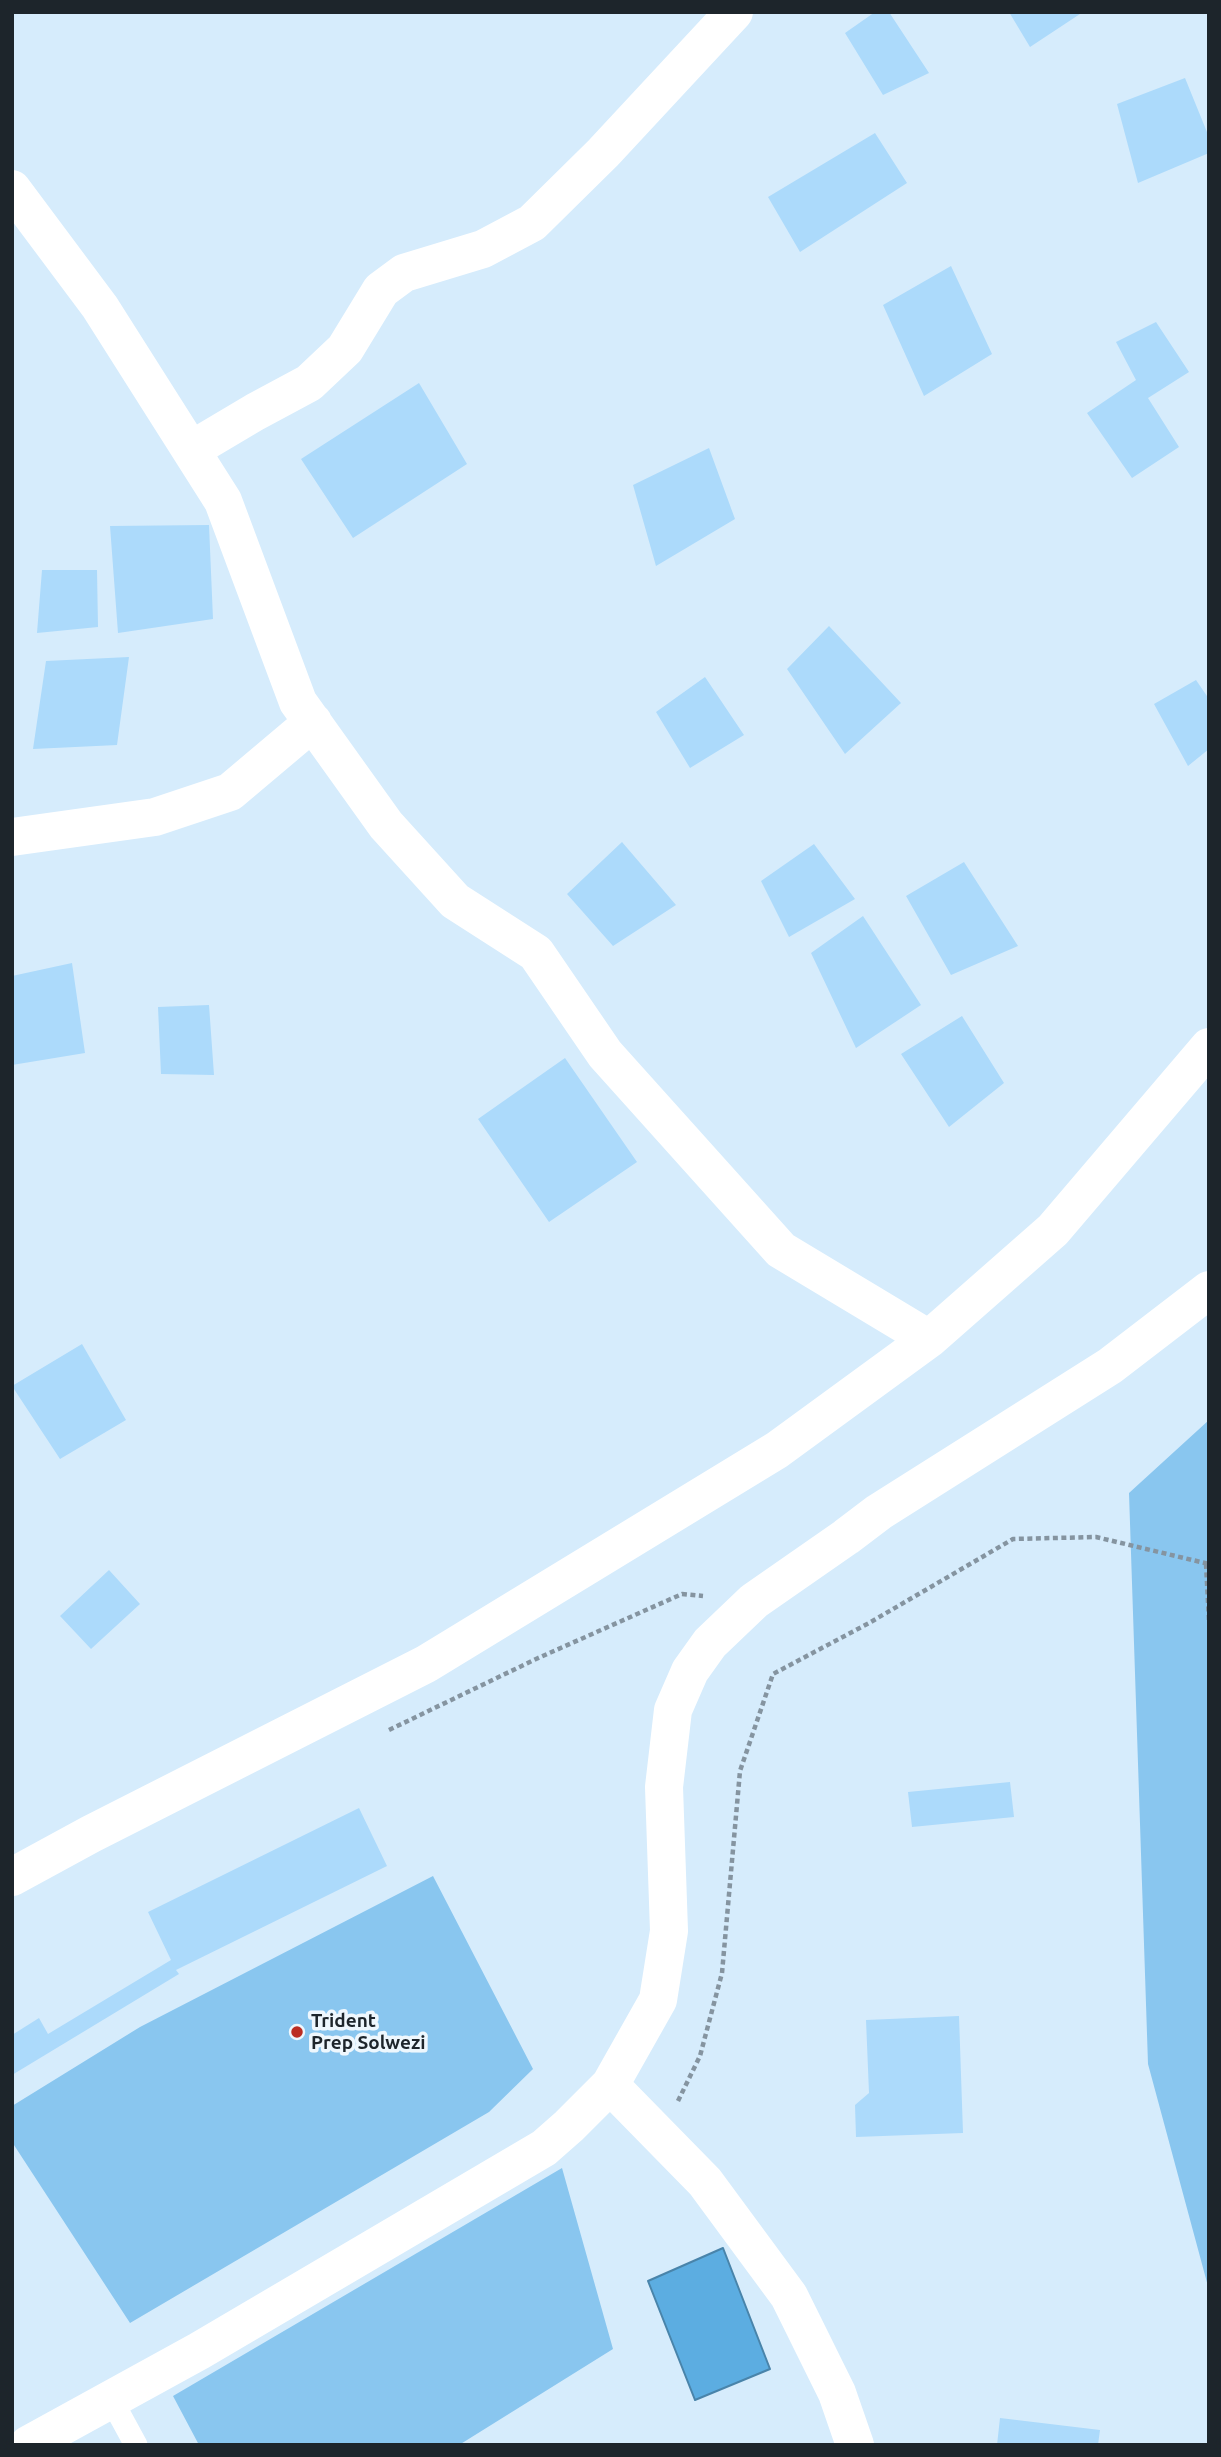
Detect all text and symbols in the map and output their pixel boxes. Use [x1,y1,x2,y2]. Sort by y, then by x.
place label: Trident Prep Solwezi [311,2010,426,2054]
marker: Trident Prep Solwezi [289,2024,305,2040]

